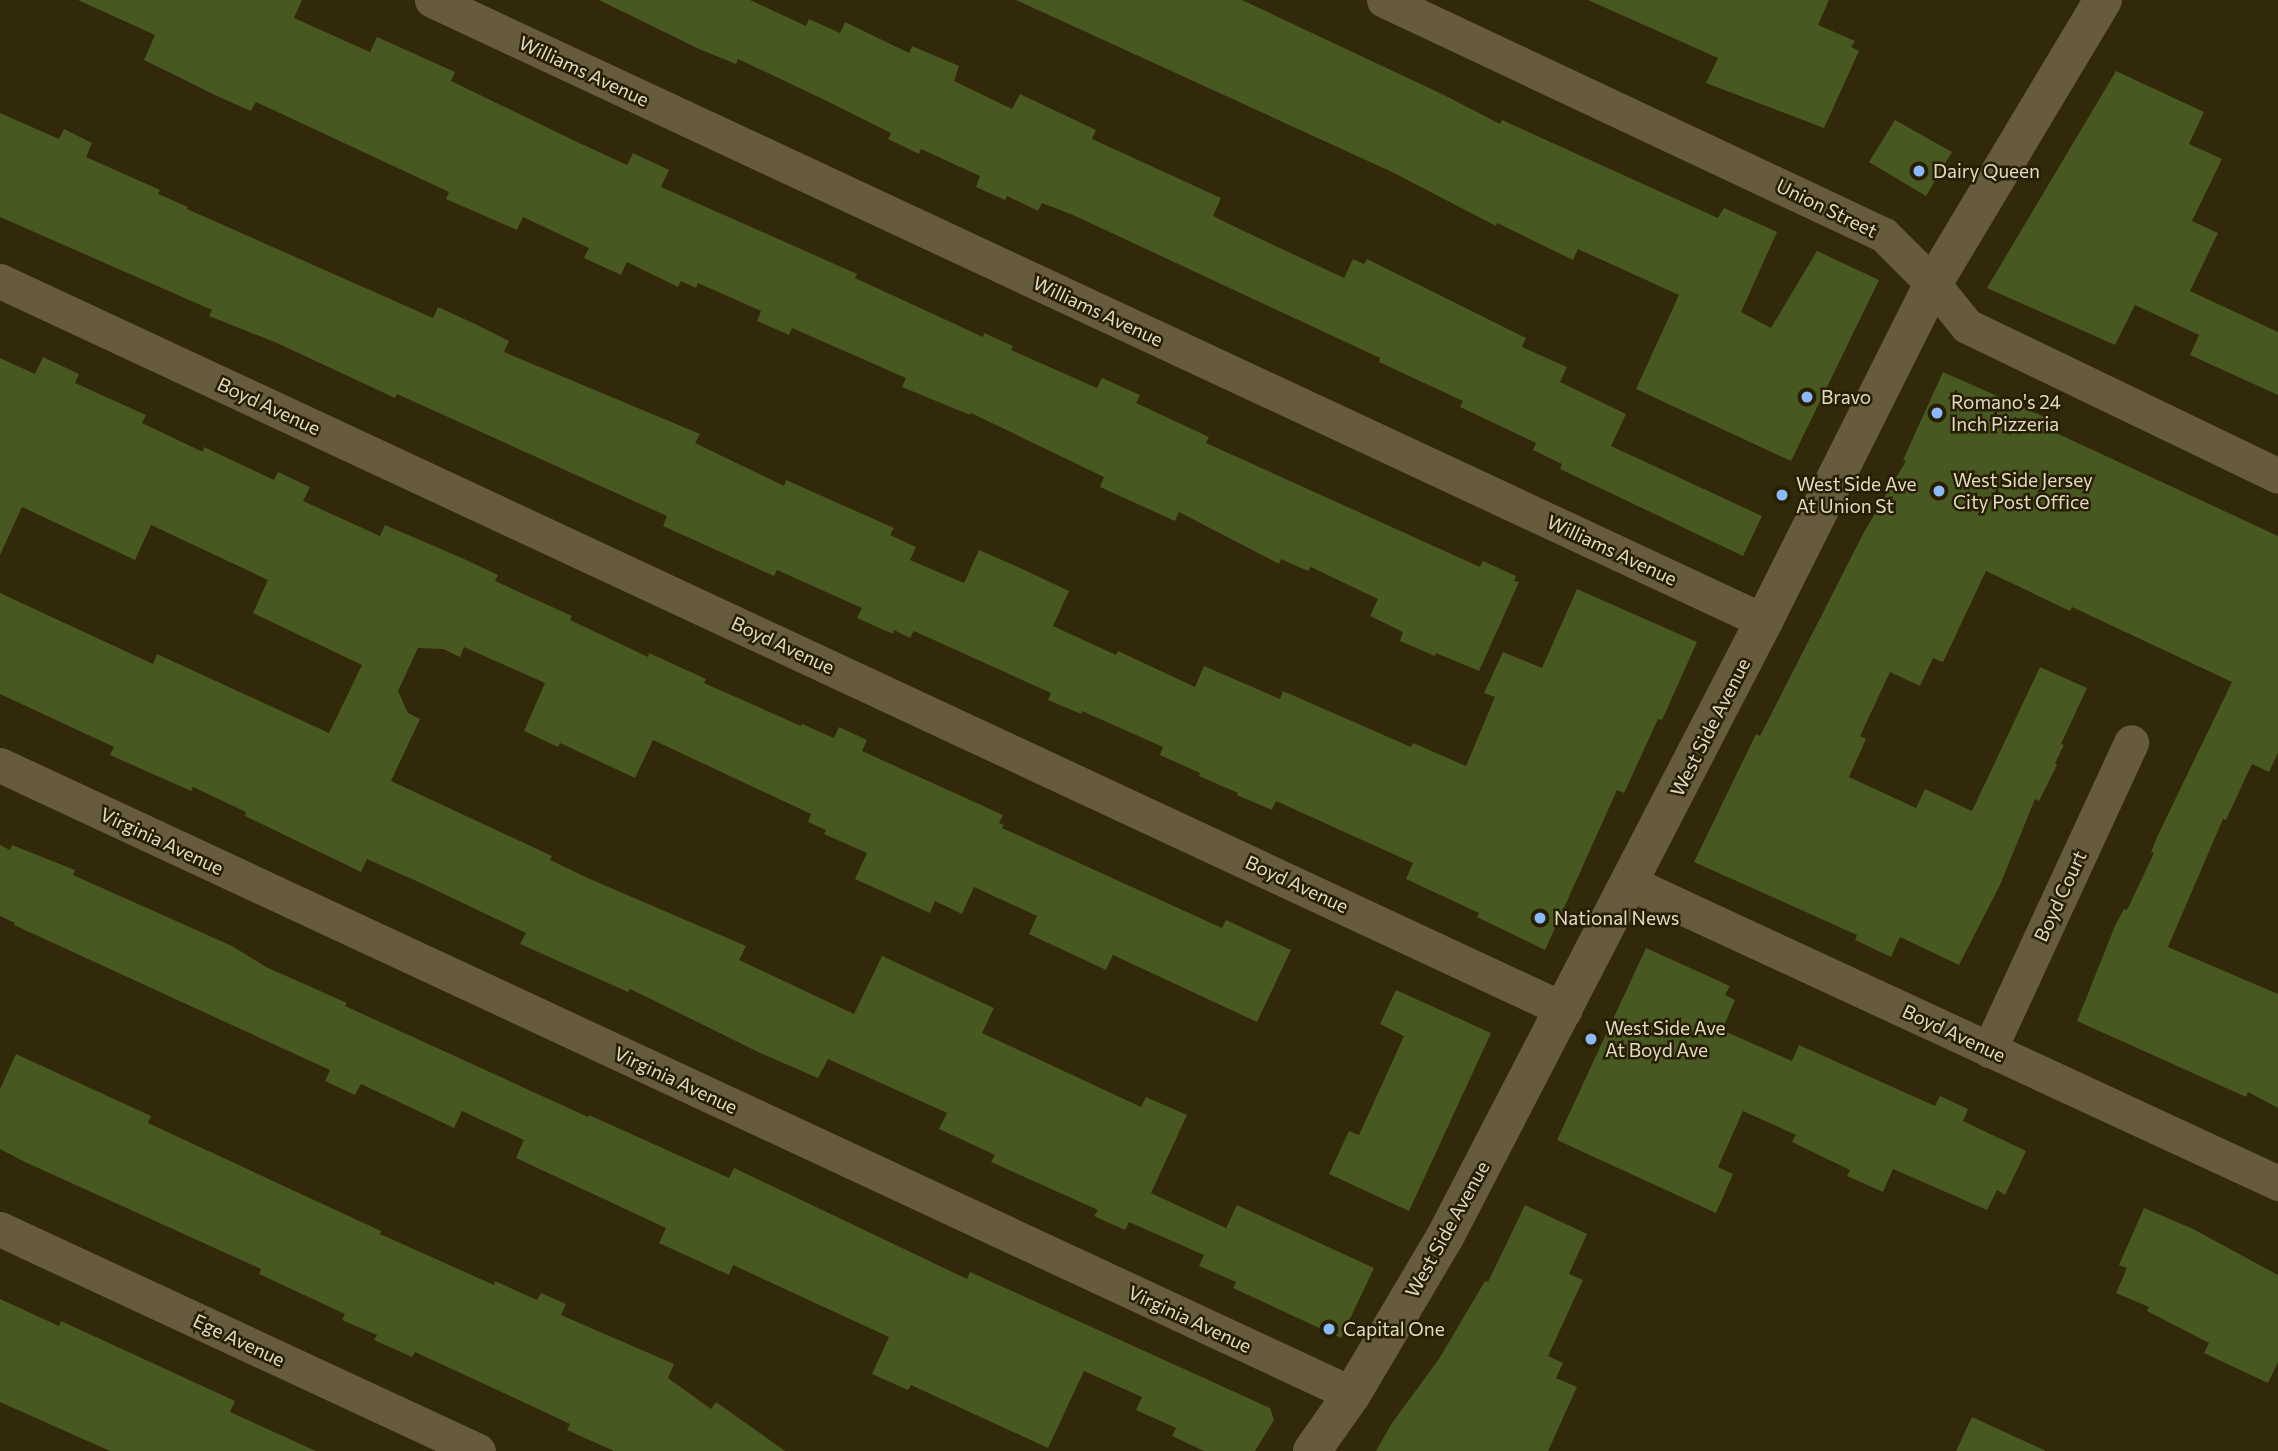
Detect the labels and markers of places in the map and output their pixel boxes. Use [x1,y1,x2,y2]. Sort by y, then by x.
place label: Dairy Queen [1933,160,2040,182]
marker: Dairy Queen [1911,163,1927,179]
place label: Bravo [1821,386,1871,408]
marker: Bravo [1799,389,1815,405]
place label: Romano's 24 Inch Pizzeria [1951,391,2061,435]
marker: Romano's 24 Inch Pizzeria [1929,405,1945,421]
place label: West Side Jersey City Post Office [1953,469,2093,513]
place label: West Side Ave At Union St [1796,473,1917,517]
marker: West Side Jersey City Post Office [1931,483,1947,499]
marker: West Side Ave At Union St [1774,487,1790,503]
place label: National News [1554,907,1679,929]
marker: National News [1532,910,1548,926]
place label: West Side Ave At Boyd Ave [1605,1017,1726,1061]
marker: West Side Ave At Boyd Ave [1583,1031,1599,1047]
place label: Capital One [1343,1318,1445,1340]
marker: Capital One [1321,1321,1337,1337]

